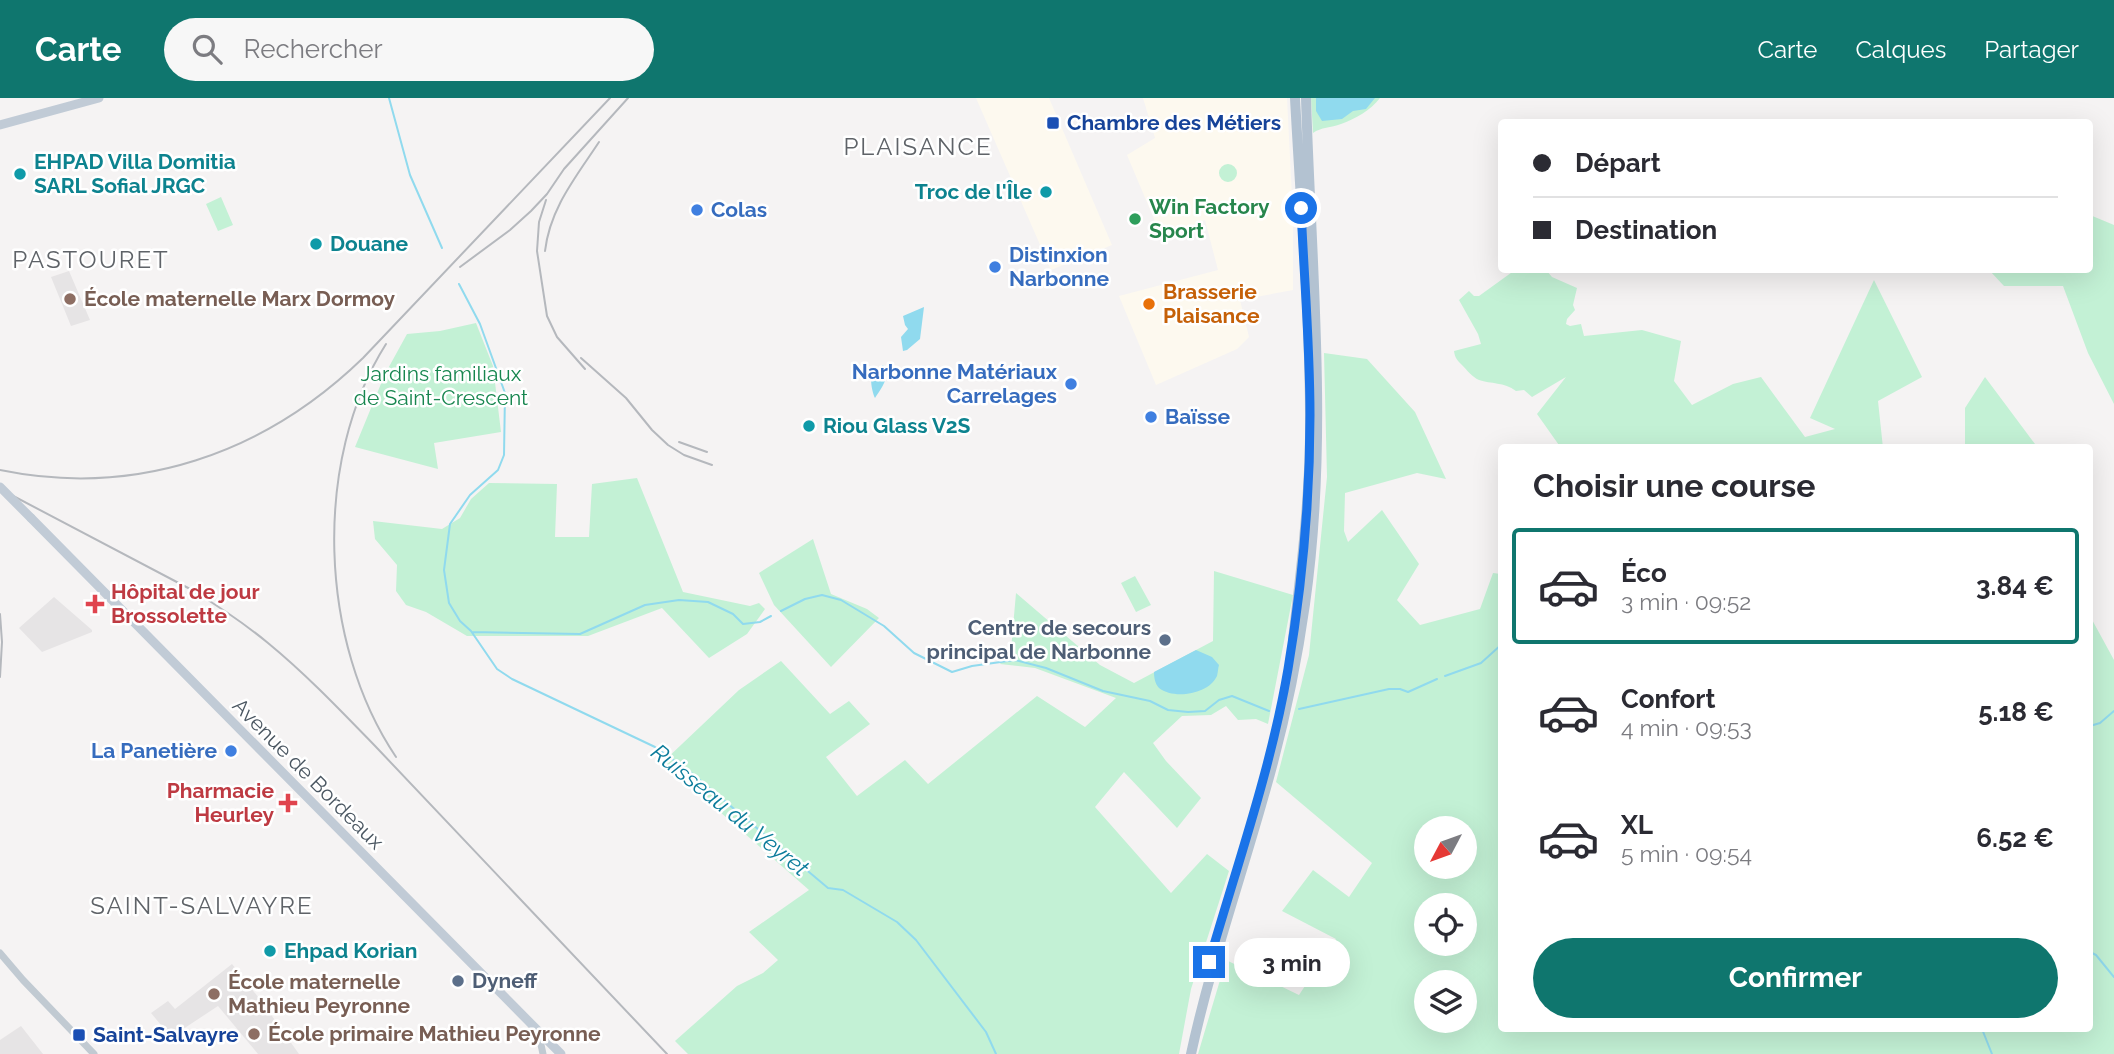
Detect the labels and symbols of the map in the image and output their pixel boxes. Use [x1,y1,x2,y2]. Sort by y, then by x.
place label: Chambre des Métiers [1067,110,1281,135]
marker: Chambre des Métiers [1045,115,1061,131]
district label: PLAISANCE [843,132,993,161]
place label: EHPAD Villa Domitia SARL Sofial JRGC [34,149,236,198]
marker: EHPAD Villa Domitia SARL Sofial JRGC [12,166,28,182]
place label: Troc de l'Île [915,179,1032,204]
marker: Troc de l'Île [1038,184,1054,200]
route start [1285,192,1317,224]
place label: Win Factory Sport [1149,194,1270,243]
place label: Colas [711,197,767,222]
marker: Colas [689,202,705,218]
marker: Win Factory Sport [1127,211,1143,227]
place label: Douane [330,231,408,256]
marker: Douane [308,236,324,252]
place label: Distinxion Narbonne [1009,242,1109,291]
district label: PASTOURET [12,245,170,274]
marker: Distinxion Narbonne [987,259,1003,275]
place label: Brasserie Plaisance [1163,279,1260,328]
place label: École maternelle Marx Dormoy [84,286,396,311]
marker: École maternelle Marx Dormoy [62,291,78,307]
marker: Brasserie Plaisance [1141,296,1157,312]
place label: Narbonne Matériaux Carrelages [852,359,1058,408]
park label: Jardins familiaux de Saint-Crescent [354,361,528,410]
marker: Narbonne Matériaux Carrelages [1063,376,1079,392]
place label: Baïsse [1165,404,1230,429]
marker: Baïsse [1143,409,1159,425]
place label: Riou Glass V2S [823,413,971,438]
marker: Riou Glass V2S [801,418,817,434]
place label: Hôpital de jour Brossolette [111,579,260,628]
marker: Hôpital de jour Brossolette [85,594,105,614]
place label: Centre de secours principal de Narbonne [927,615,1151,664]
marker: Centre de secours principal de Narbonne [1157,632,1173,648]
street label: Avenue de Bordeaux [228,693,389,855]
place label: La Panetière [91,738,217,763]
water label: Ruisseau du Veyret [646,738,815,882]
marker: La Panetière [223,743,239,759]
place label: Pharmacie Heurley [167,778,274,827]
marker: Pharmacie Heurley [280,795,296,811]
north arrow [1414,816,1477,878]
district label: SAINT-SALVAYRE [90,891,314,920]
place label: Ehpad Korian [284,938,418,963]
callout: 3 min [1234,938,1349,986]
marker: Ehpad Korian [262,943,278,959]
route end [1193,946,1225,978]
place label: Dyneff [472,968,538,993]
place label: École maternelle Mathieu Peyronne [228,969,410,1018]
marker: Dyneff [450,973,466,989]
marker: École maternelle Mathieu Peyronne [206,986,222,1002]
place label: École primaire Mathieu Peyronne [268,1021,601,1046]
place label: Saint-Salvayre [93,1022,239,1047]
marker: École primaire Mathieu Peyronne [246,1026,262,1042]
marker: Saint-Salvayre [71,1027,87,1043]

